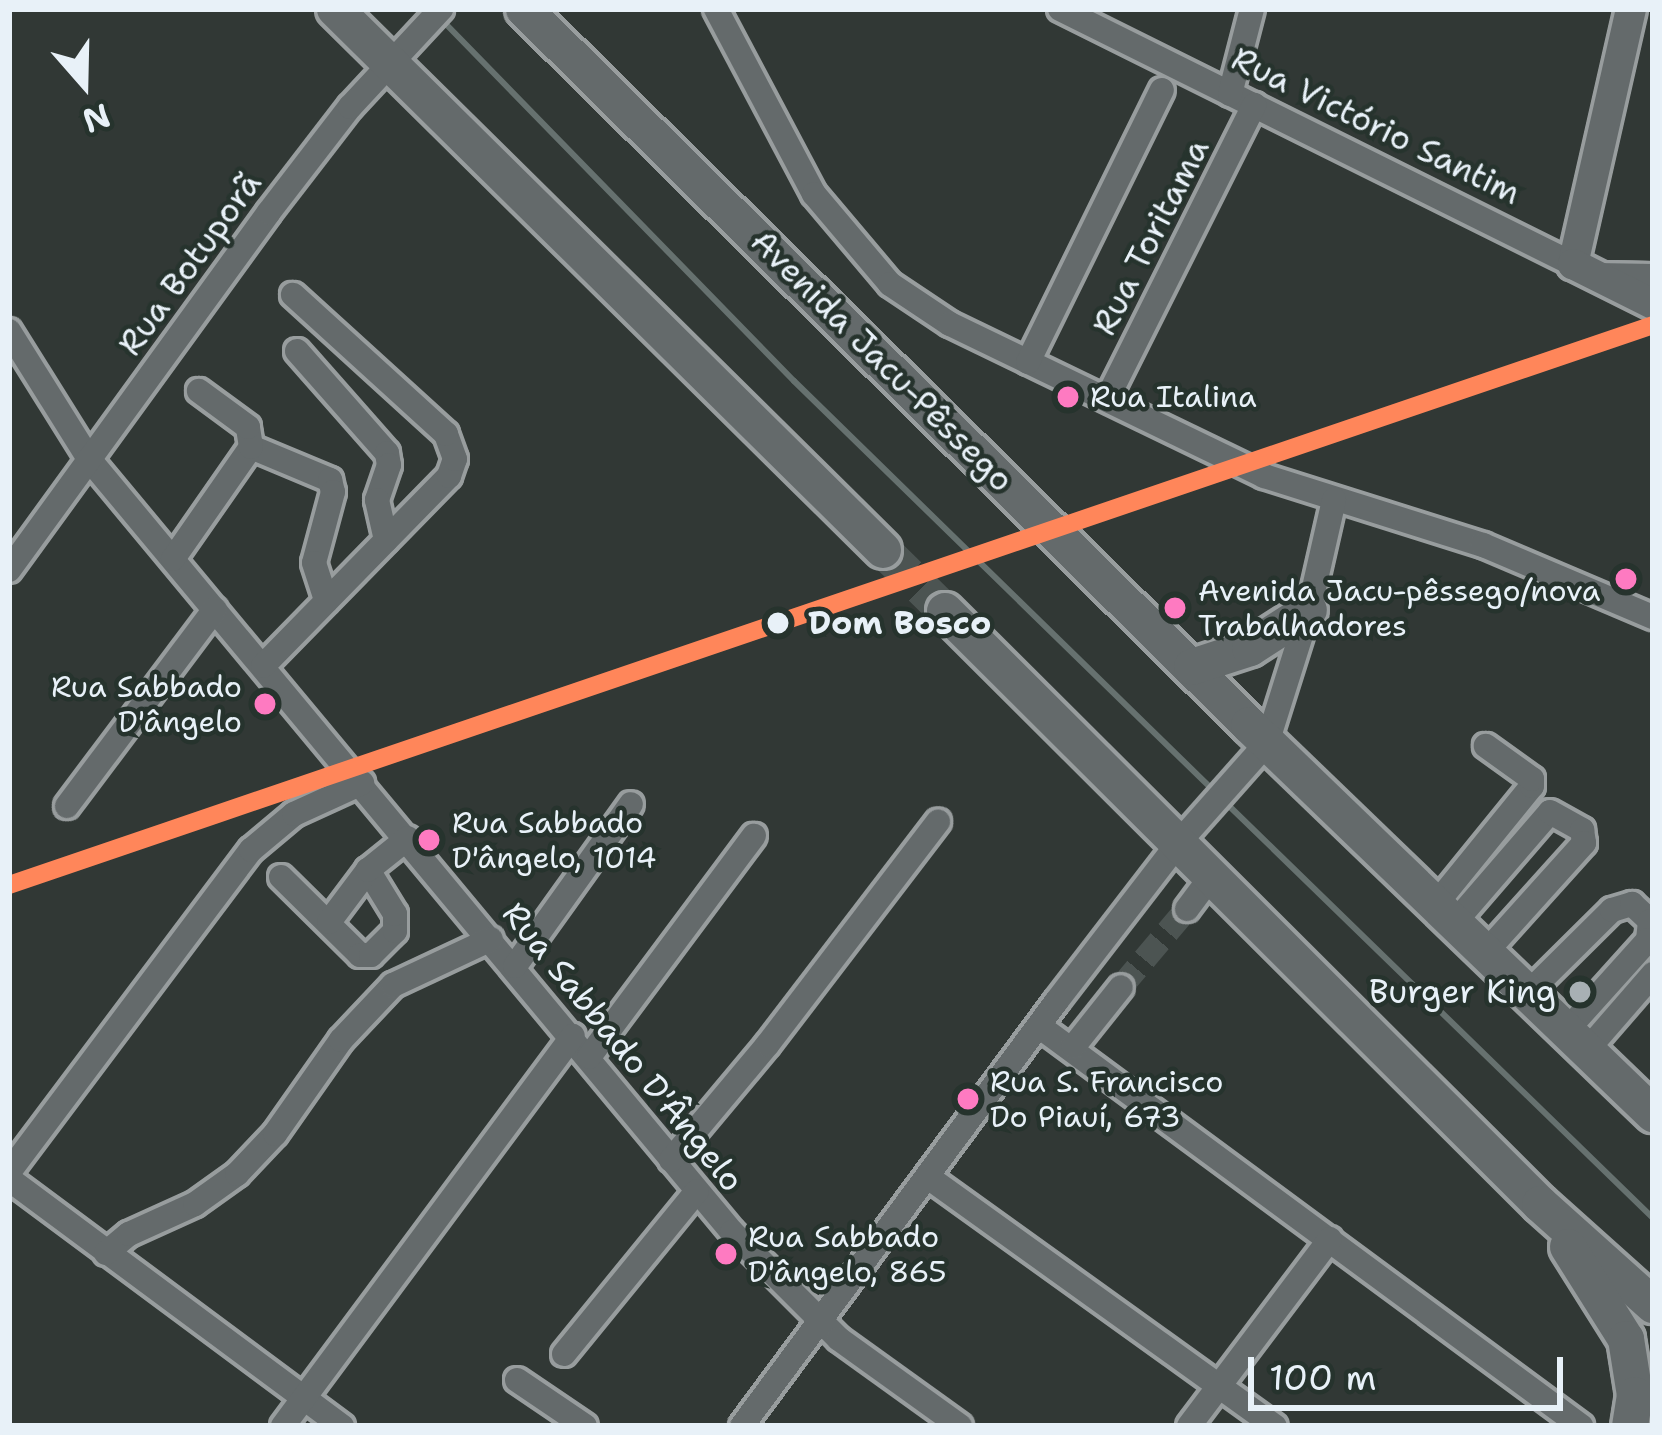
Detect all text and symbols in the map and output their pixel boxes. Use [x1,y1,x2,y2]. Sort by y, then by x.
north arrow [24,24,144,144]
street label: Rua Victório Santim [1225,39,1527,213]
text: N [77,93,116,144]
street label: Rua Toritama [1085,132,1217,342]
street label: Rua Botuporã [110,165,270,363]
street label: Avenida Jacu-Pêssego [743,222,1021,500]
place label: Rua Italina [1090,379,1257,415]
marker: Rua Italina [1057,386,1079,408]
unlabelled marker [1615,568,1637,590]
place label: Avenida Jacu-pêssego/nova Trabalhadores [1198,573,1600,644]
marker: Avenida Jacu-pêssego/nova Trabalhadores [1164,597,1186,619]
place label: Dom Bosco [808,603,991,643]
marker: Dom Bosco [759,604,797,642]
place label: Rua Sabbado D'ângelo [51,669,242,740]
marker: Rua Sabbado D'ângelo [254,693,276,715]
place label: Rua Sabbado D'ângelo, 1014 [452,805,656,876]
marker: Rua Sabbado D'ângelo, 1014 [418,829,440,851]
street label: Rua Sabbado D'Ângelo [494,894,752,1200]
place label: Burger King [1369,972,1556,1012]
marker: Burger King [1567,979,1593,1005]
place label: Rua S. Francisco Do Piauí, 673 [990,1064,1223,1134]
marker: Rua S. Francisco Do Piauí, 673 [957,1088,979,1110]
place label: Rua Sabbado D'ângelo, 865 [748,1219,947,1290]
marker: Rua Sabbado D'ângelo, 865 [715,1243,737,1265]
scale bar [1254,1333,1569,1407]
text: 100 m [1269,1353,1377,1402]

